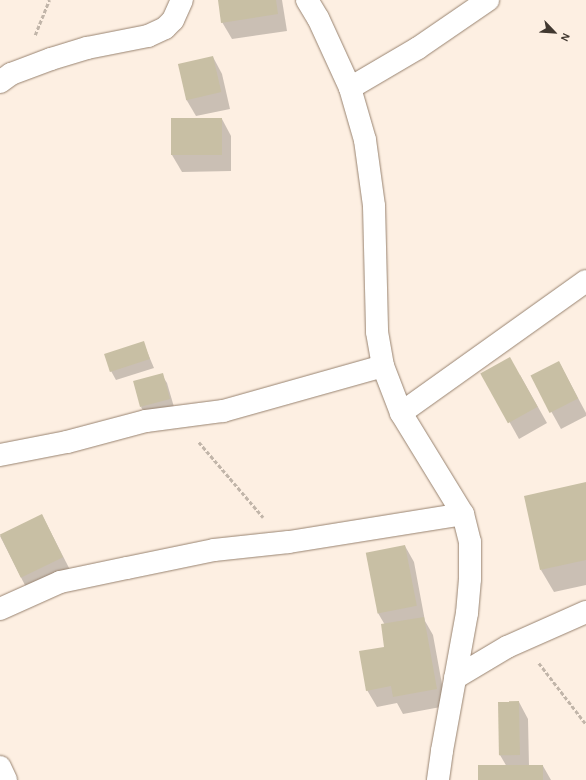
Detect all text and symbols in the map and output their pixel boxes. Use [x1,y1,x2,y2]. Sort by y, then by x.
north arrow [534,12,574,52]
text: N [559,31,572,43]

